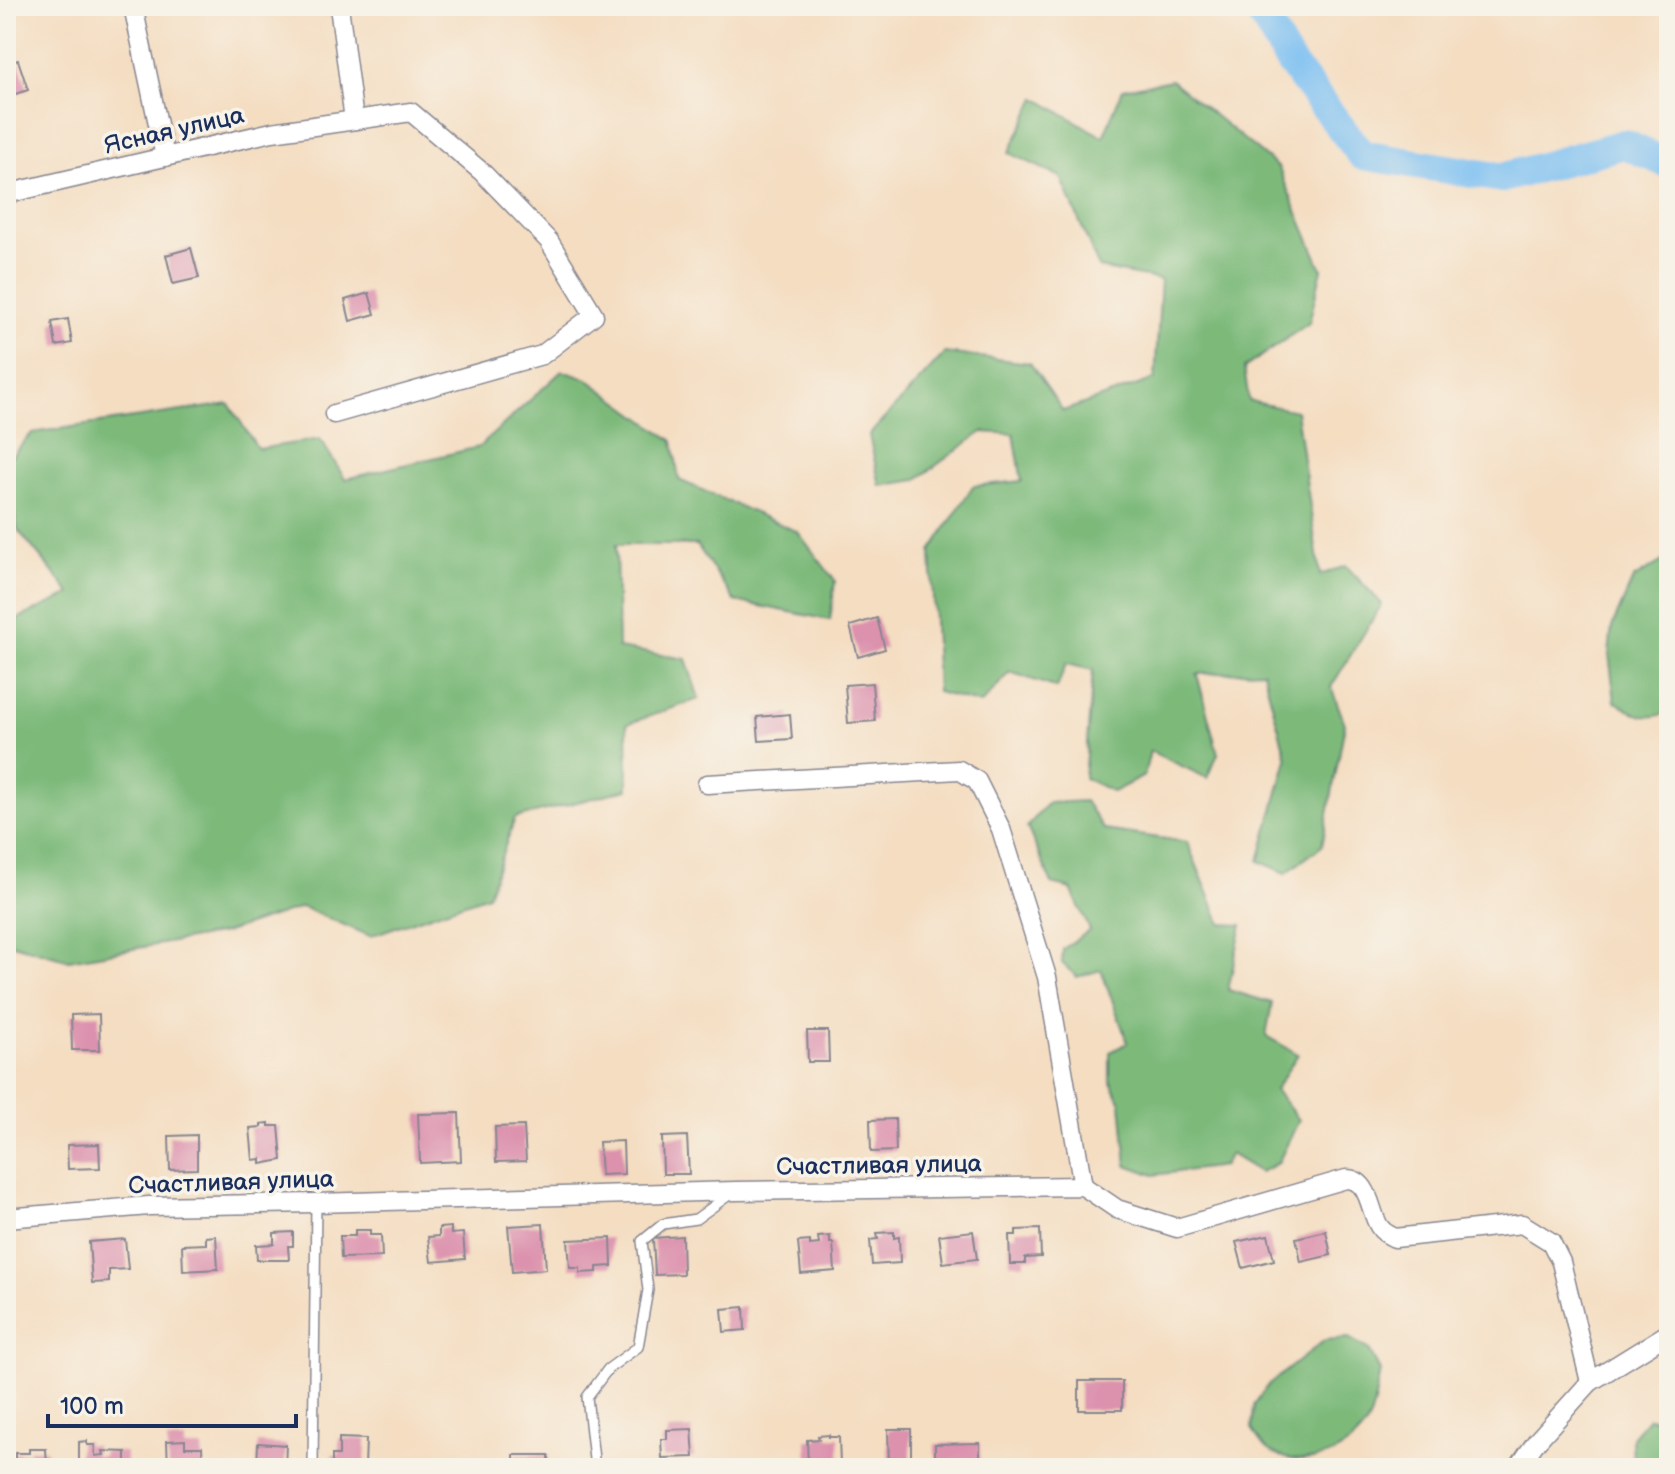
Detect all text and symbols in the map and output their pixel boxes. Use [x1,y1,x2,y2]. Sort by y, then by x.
street label: Ясная улица [101,100,247,161]
street label: Счастливая улица [776,1149,982,1182]
street label: Счастливая улица [128,1164,334,1201]
scale bar [48,1378,296,1428]
text: 100 m [60,1392,124,1421]

